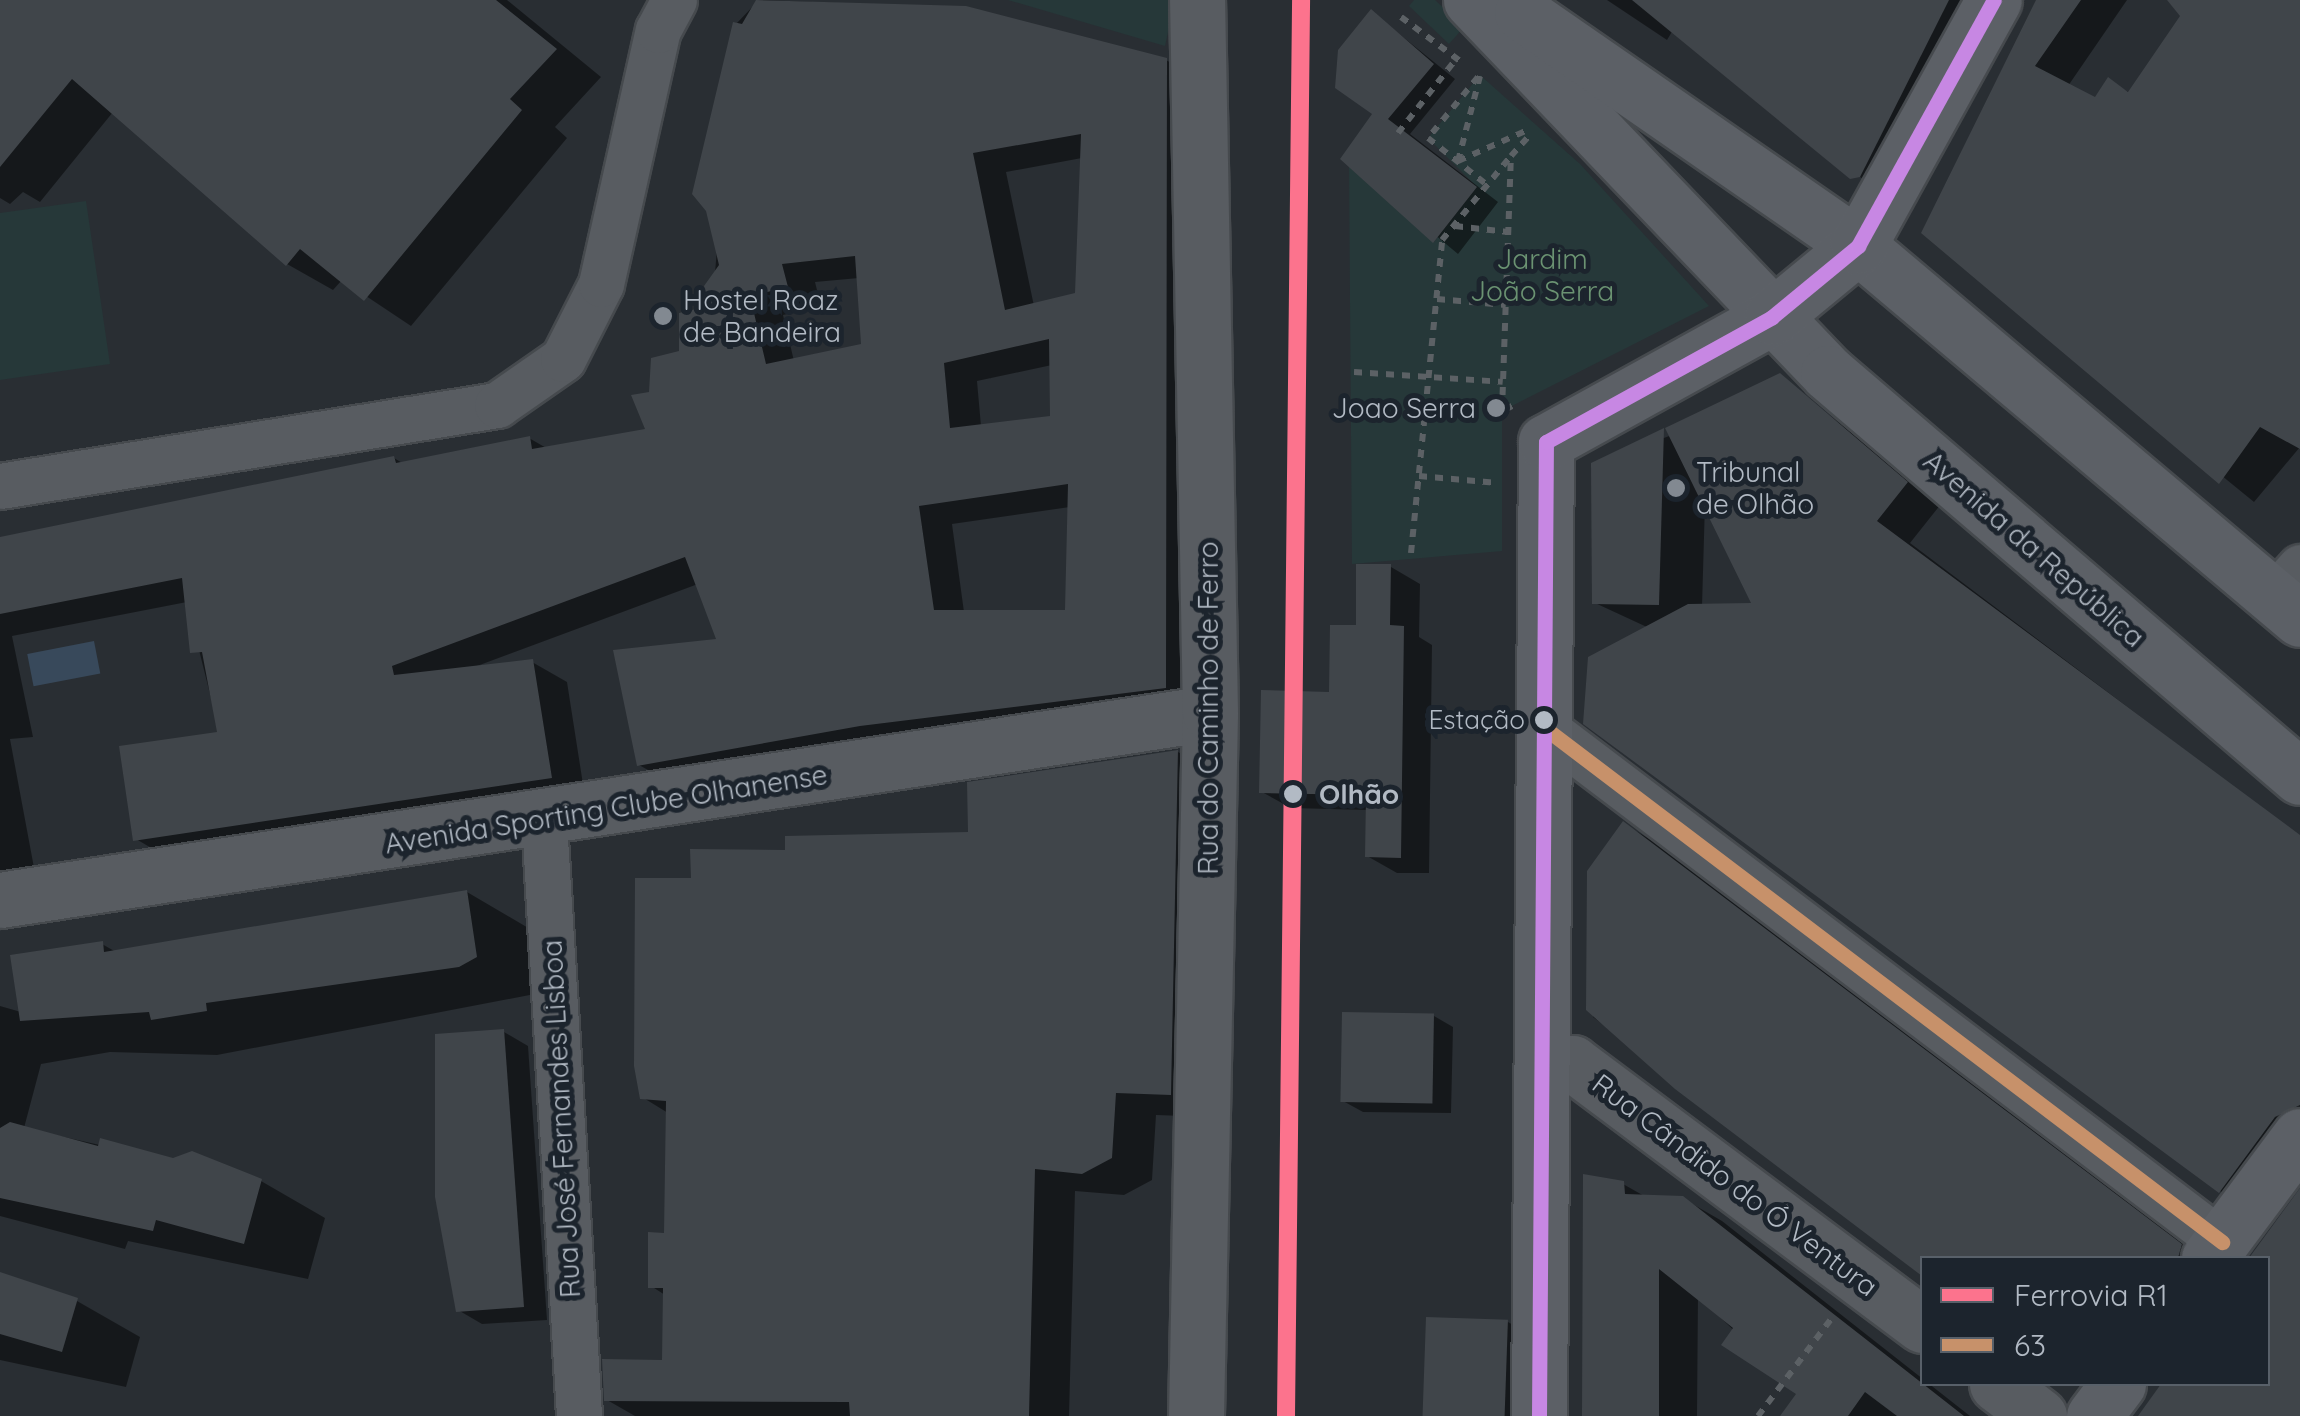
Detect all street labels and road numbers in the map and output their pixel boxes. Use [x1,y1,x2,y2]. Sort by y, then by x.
street label: Avenida da República [1917,444,2151,654]
street label: Rua do Caminho de Ferro [1191,541,1225,875]
street label: Avenida Sporting Clube Olhanense [382,757,830,861]
street label: Rua José Fernandes Lisboa [535,939,587,1299]
street label: Rua Cândido do Ó Ventura [1586,1067,1884,1303]

